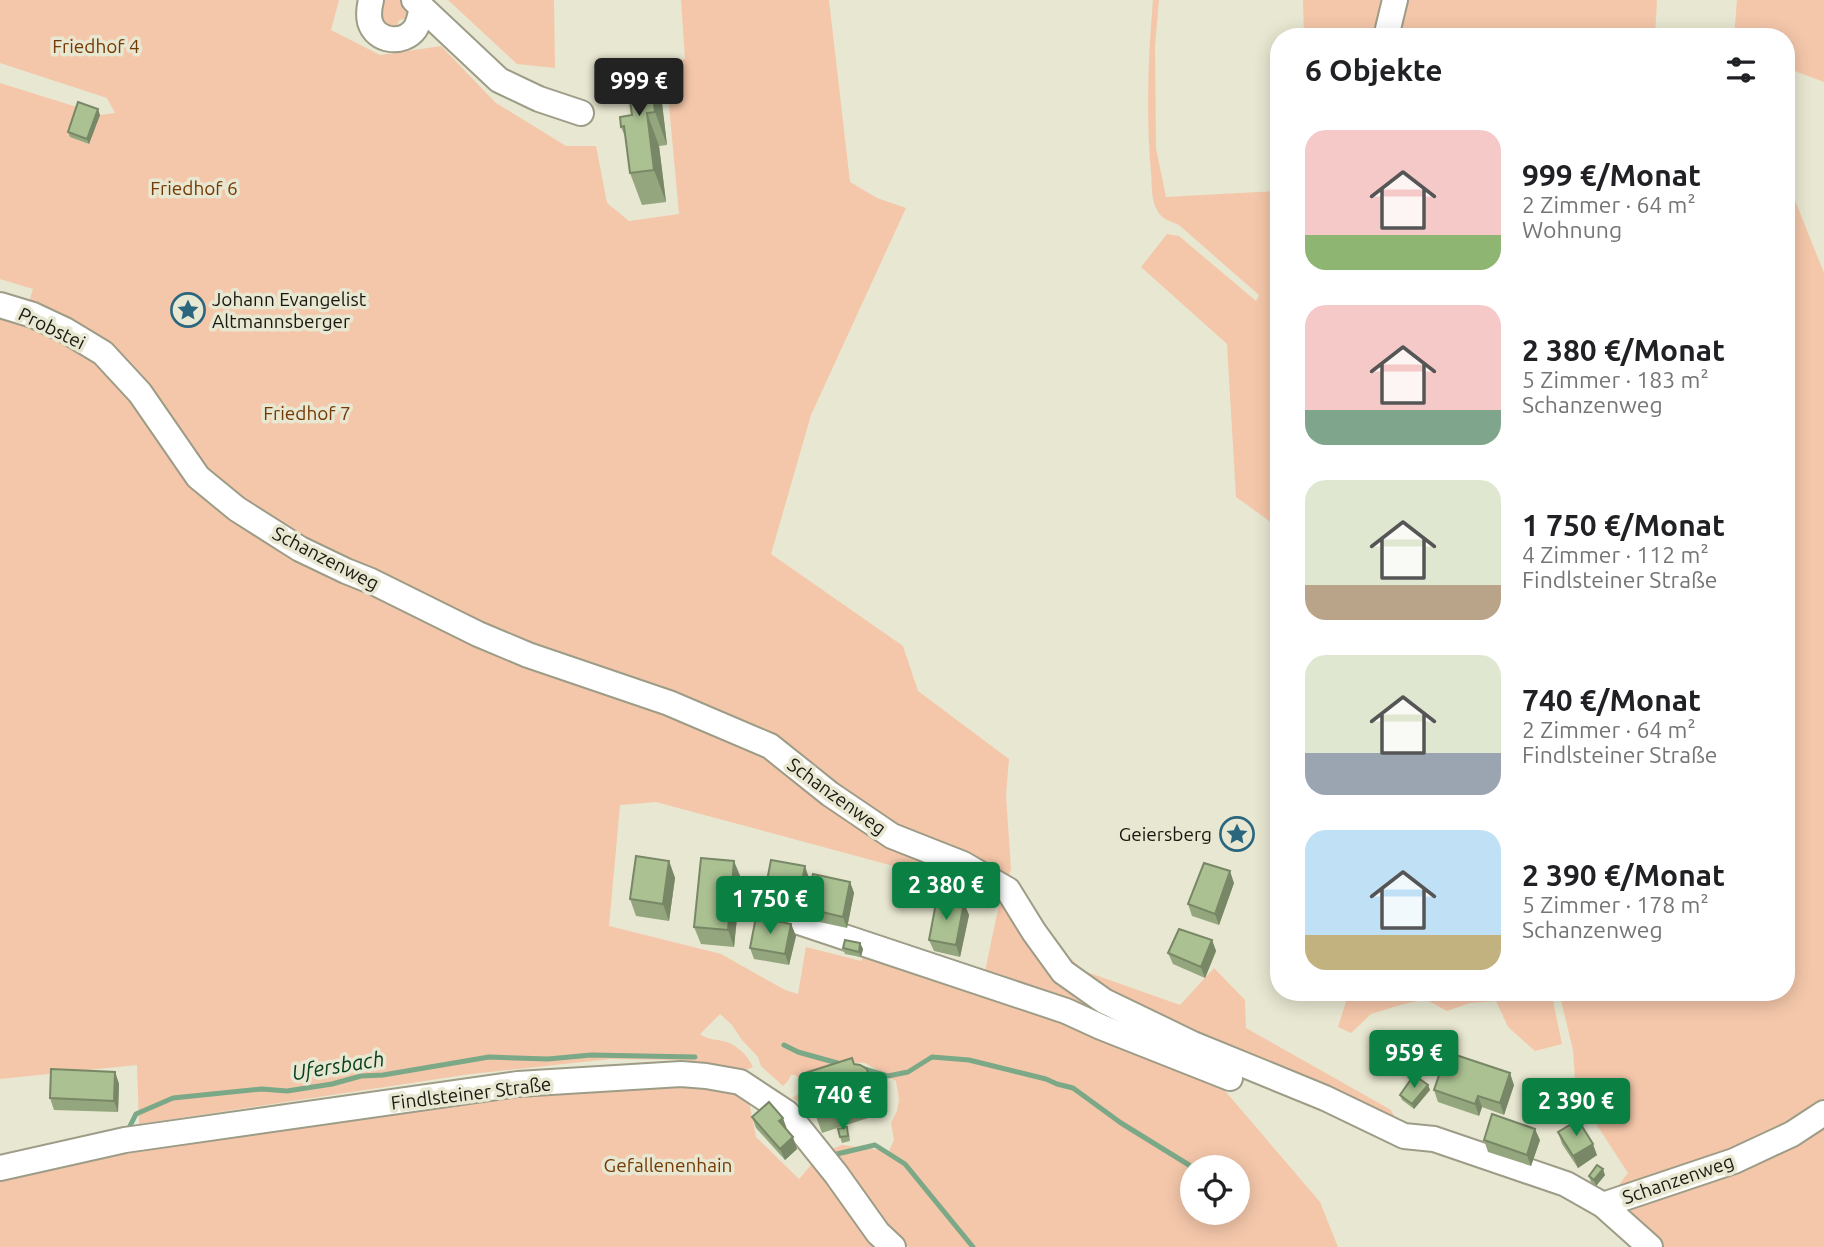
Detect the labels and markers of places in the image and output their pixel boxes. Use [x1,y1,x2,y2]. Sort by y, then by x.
pin: 999 € [590,58,688,118]
place label: Johann Evangelist Altmannsberger [212,288,367,332]
place icon: Johann Evangelist Altmannsberger [169,291,207,329]
place icon: Geiersberg [1218,815,1256,853]
place label: Geiersberg [1119,823,1212,845]
pin: 2 380 € [881,862,1011,922]
pin: 1 750 € [705,876,835,936]
pin: 959 € [1365,1030,1463,1090]
pin: 740 € [794,1072,892,1132]
pin: 2 390 € [1511,1078,1641,1138]

